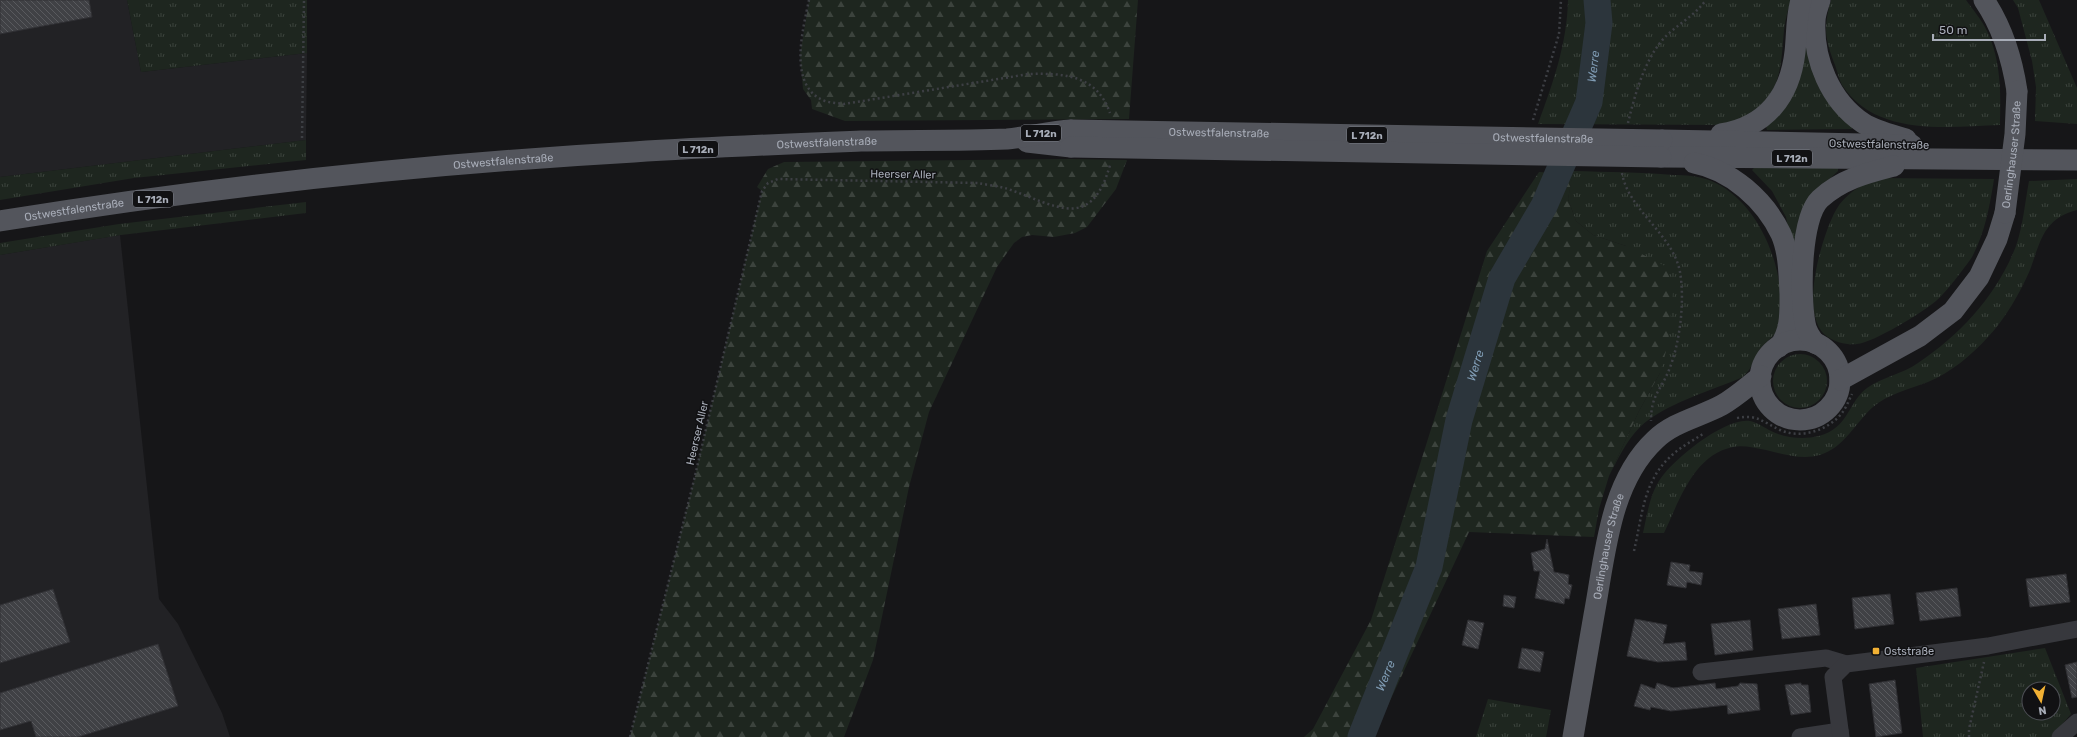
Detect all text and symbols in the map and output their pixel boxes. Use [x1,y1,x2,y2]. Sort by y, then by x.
scale bar [1933,16,2045,42]
text: 50 m [1939,23,1967,37]
water label: Werre [1585,49,1602,83]
street label: Oerlinghauser Straße [2000,100,2024,209]
road number: L 712n [1021,125,1061,141]
street label: Ostwestfalenstraße [1169,126,1269,140]
road number: L 712n [1347,127,1387,143]
street label: Ostwestfalenstraße [1492,131,1593,146]
street label: Ostwestfalenstraße [776,135,877,151]
street label: Ostwestfalenstraße [1829,137,1929,152]
road number: L 712n [678,141,718,157]
road number: L 712n [1772,150,1812,166]
street label: Ostwestfalenstraße [453,151,554,172]
street label: Heerser Aller [870,167,937,182]
road number: L 712n [133,191,173,207]
street label: Ostwestfalenstraße [23,196,125,224]
water label: Werre [1464,348,1487,383]
street label: Heerser Aller [684,399,711,466]
street label: Oerlinghauser Straße [1591,492,1627,600]
place label: Oststraße [1884,645,1934,658]
marker: Oststraße [1871,646,1881,656]
water label: Werre [1373,658,1398,693]
north arrow [2021,681,2061,721]
text: N [2037,703,2047,717]

